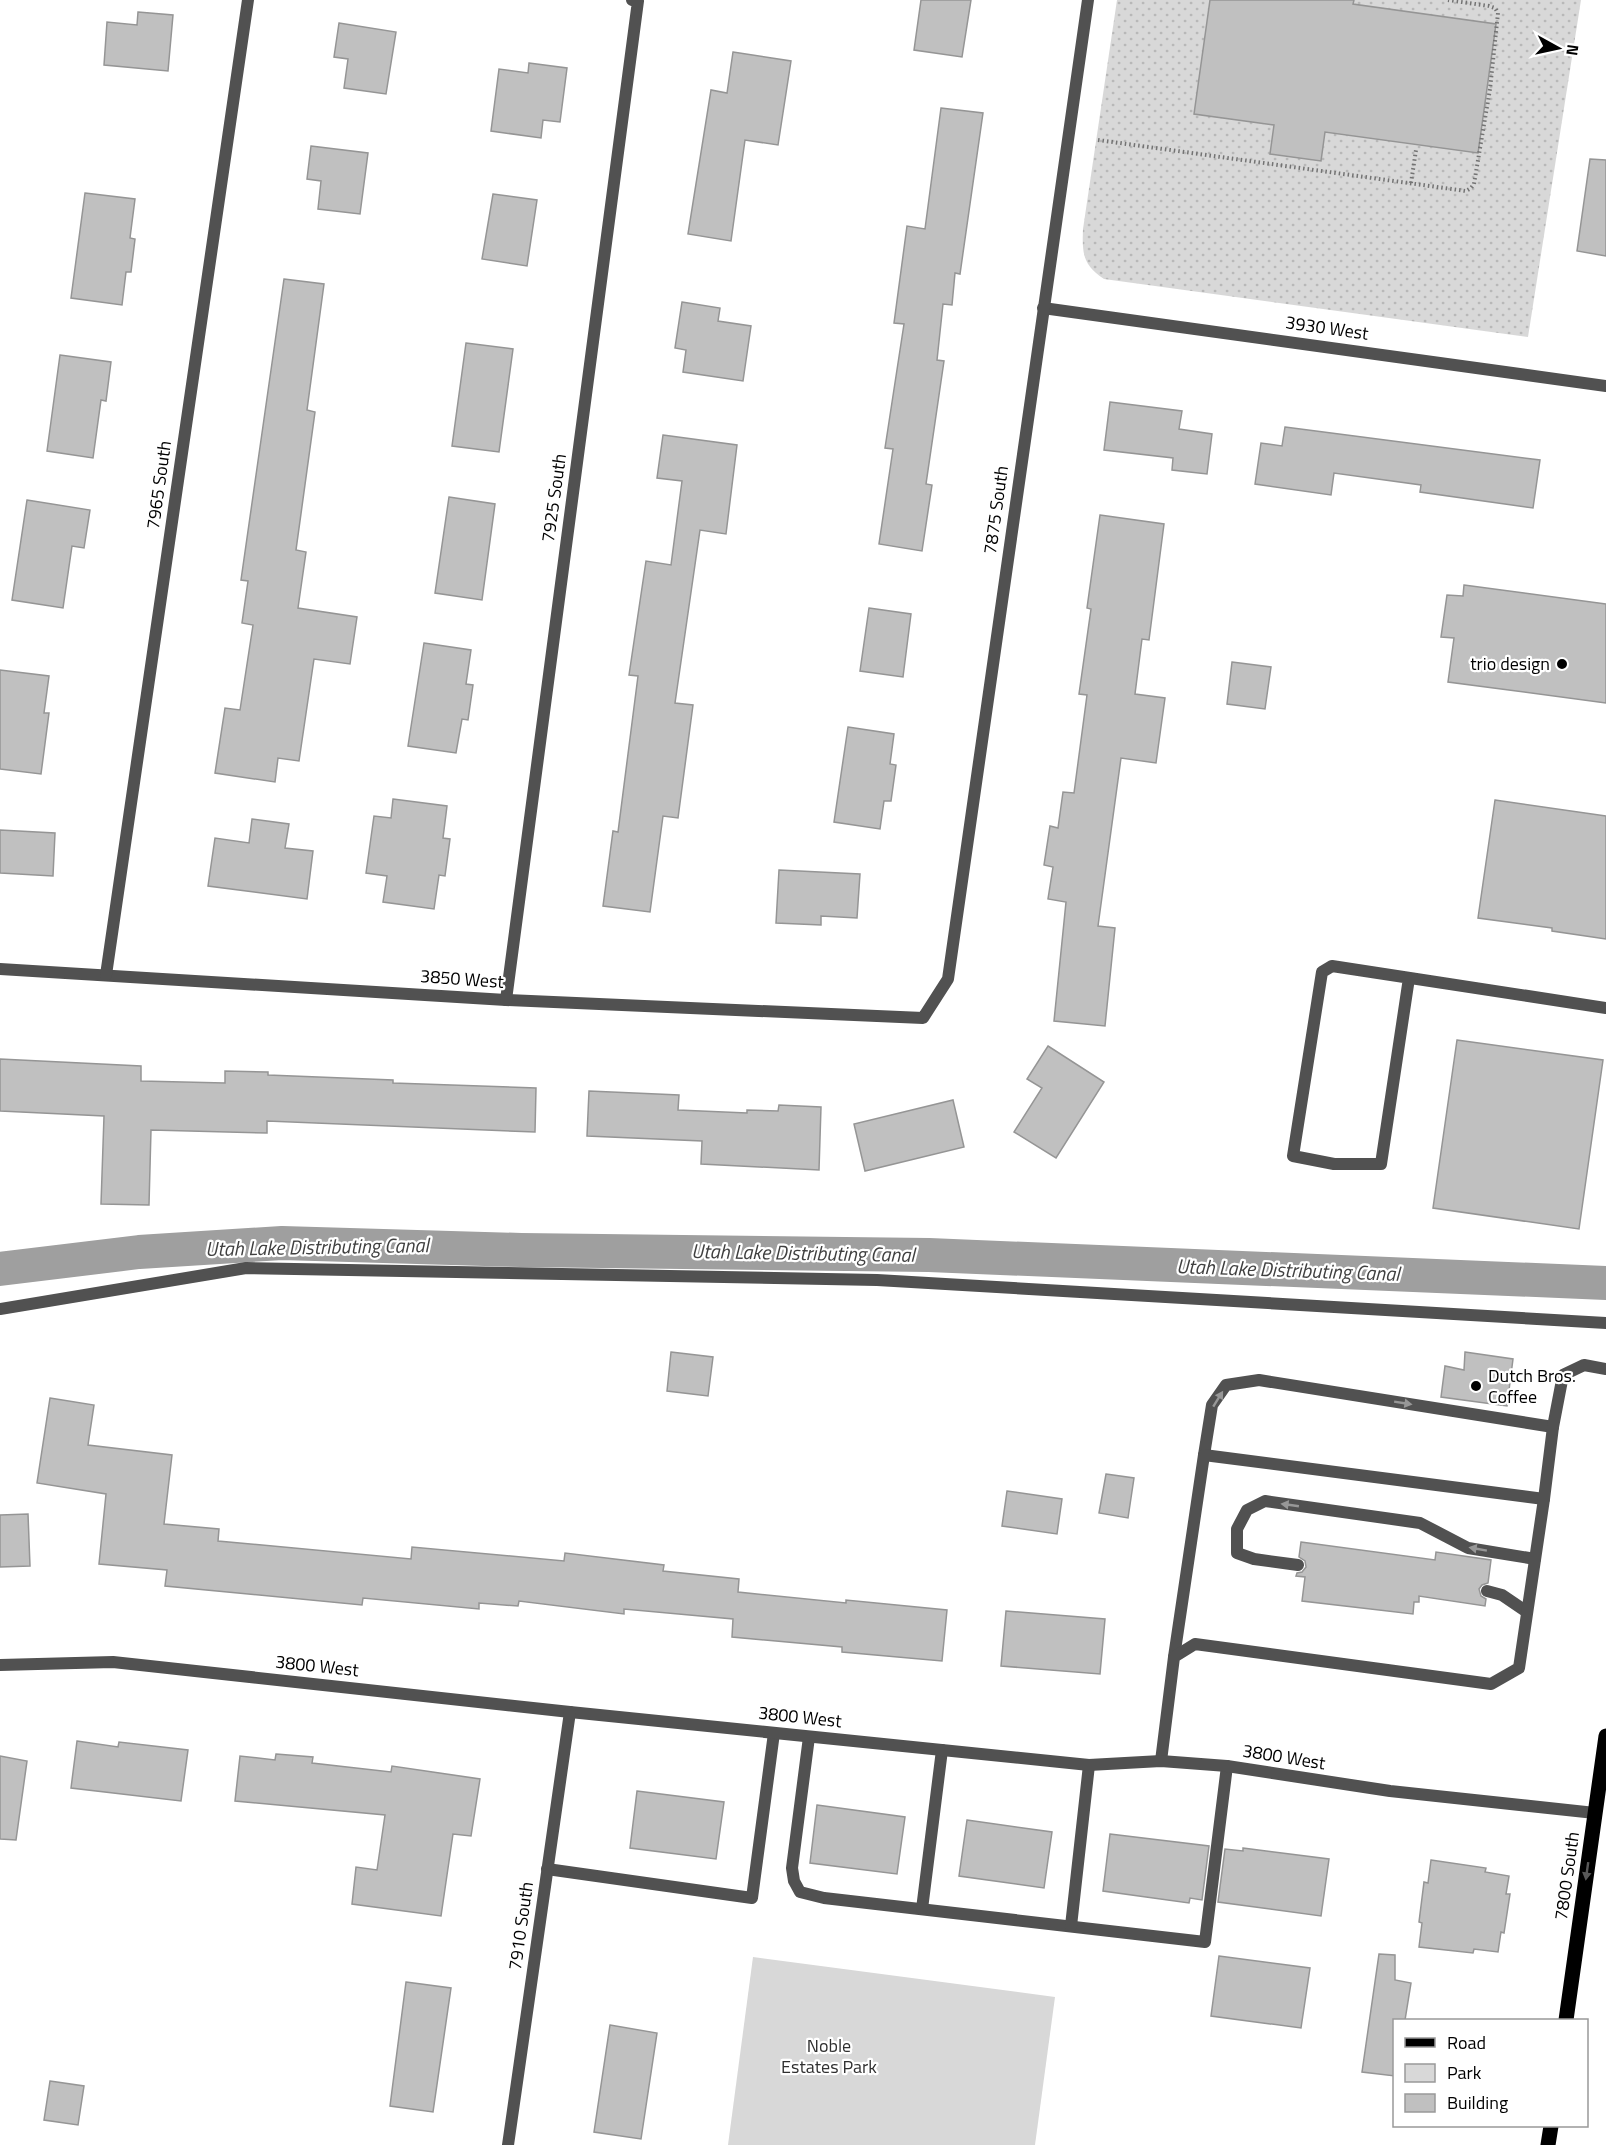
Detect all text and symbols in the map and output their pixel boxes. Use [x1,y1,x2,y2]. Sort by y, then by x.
north arrow [1528,18,1588,78]
text: N [1560,43,1586,57]
street label: 3930 West [1284,308,1371,347]
street label: 7965 South [139,439,178,531]
street label: 7925 South [534,452,573,544]
street label: 7875 South [976,464,1015,556]
place label: trio design [1470,650,1550,677]
marker: trio design [1555,657,1569,671]
street label: 3850 West [419,962,505,995]
water label: Utah Lake Distributing Canal [205,1229,432,1264]
water label: Utah Lake Distributing Canal [691,1235,918,1270]
water label: Utah Lake Distributing Canal [1176,1250,1403,1289]
place label: Dutch Bros. Coffee [1488,1362,1576,1410]
marker: Dutch Bros. Coffee [1469,1379,1483,1393]
one-way arrow [1212,1390,1223,1407]
one-way arrow [1394,1398,1413,1407]
one-way arrow [1280,1500,1299,1509]
one-way arrow [1468,1545,1487,1554]
street label: 3800 West [274,1648,361,1683]
street label: 3800 West [757,1699,844,1734]
street label: 3800 West [1241,1737,1328,1776]
street label: 7800 South [1547,1830,1586,1922]
one-way arrow [1583,1861,1592,1880]
street label: 7910 South [501,1880,540,1972]
legend [1393,2019,1588,2127]
text: Road [1447,2029,1486,2056]
park label: Noble Estates Park [781,2032,877,2080]
text: Park [1447,2059,1482,2086]
text: Building [1447,2089,1508,2116]

